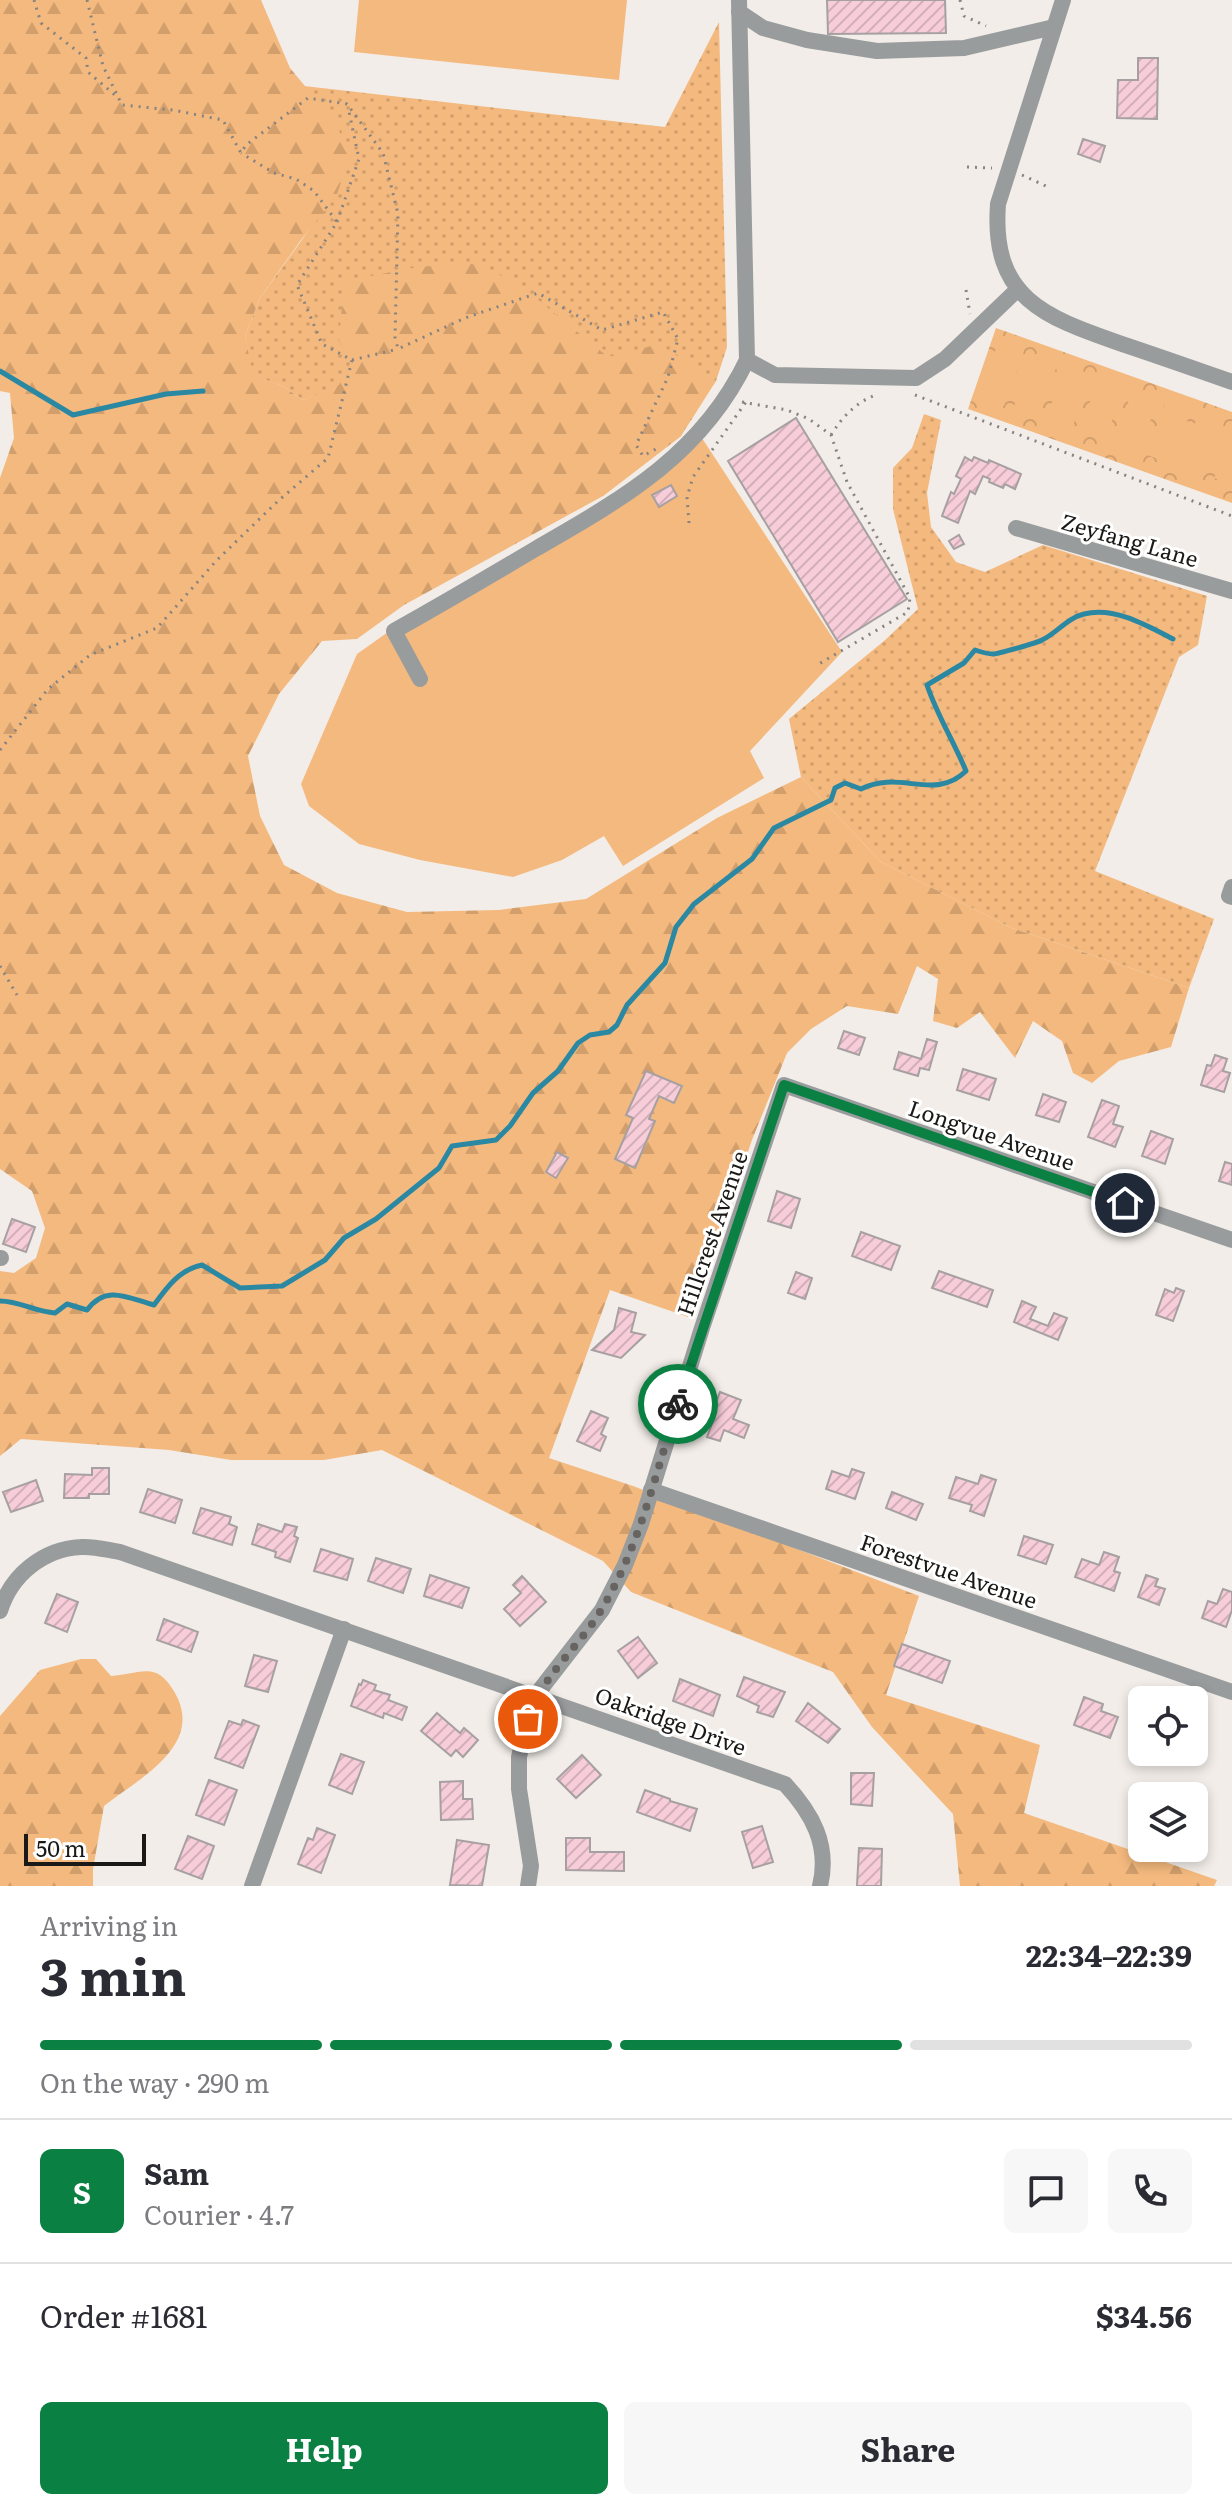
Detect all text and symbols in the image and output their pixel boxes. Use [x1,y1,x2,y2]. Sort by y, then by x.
street label: Zeyfang Lane [1058,504,1202,574]
street label: Longvue Avenue [905,1090,1079,1178]
street label: Hillcrest Avenue [667,1146,755,1320]
pin [1091,1169,1159,1237]
icon: home [1103,1181,1147,1225]
courier [638,1364,718,1444]
icon: bike [656,1382,700,1426]
street label: Forestvue Avenue [856,1524,1042,1616]
street label: Oakridge Drive [591,1677,751,1763]
pin [494,1685,562,1753]
map controls [1128,1686,1208,1862]
button: locate [1128,1686,1208,1766]
icon: bag [506,1697,550,1741]
button: layers [1128,1782,1208,1862]
scale bar [24,1830,146,1866]
text: 50 m [36,1831,86,1864]
text: Arriving in [40,1905,178,1944]
text: 22:34–22:39 [1026,1932,1192,1976]
text: 3 min [40,1935,186,2012]
text: On the way · 290 m [40,2062,269,2101]
button: chat [1004,2149,1088,2233]
button: phone [1108,2149,1192,2233]
text: Sam [144,2150,209,2194]
text: S [73,2169,91,2213]
text: Courier · 4.7 [144,2194,294,2233]
text: Order #1681 [40,2293,208,2337]
text: $34.56 [1096,2293,1192,2337]
button: Help [40,2402,608,2494]
button: Share [624,2402,1192,2494]

